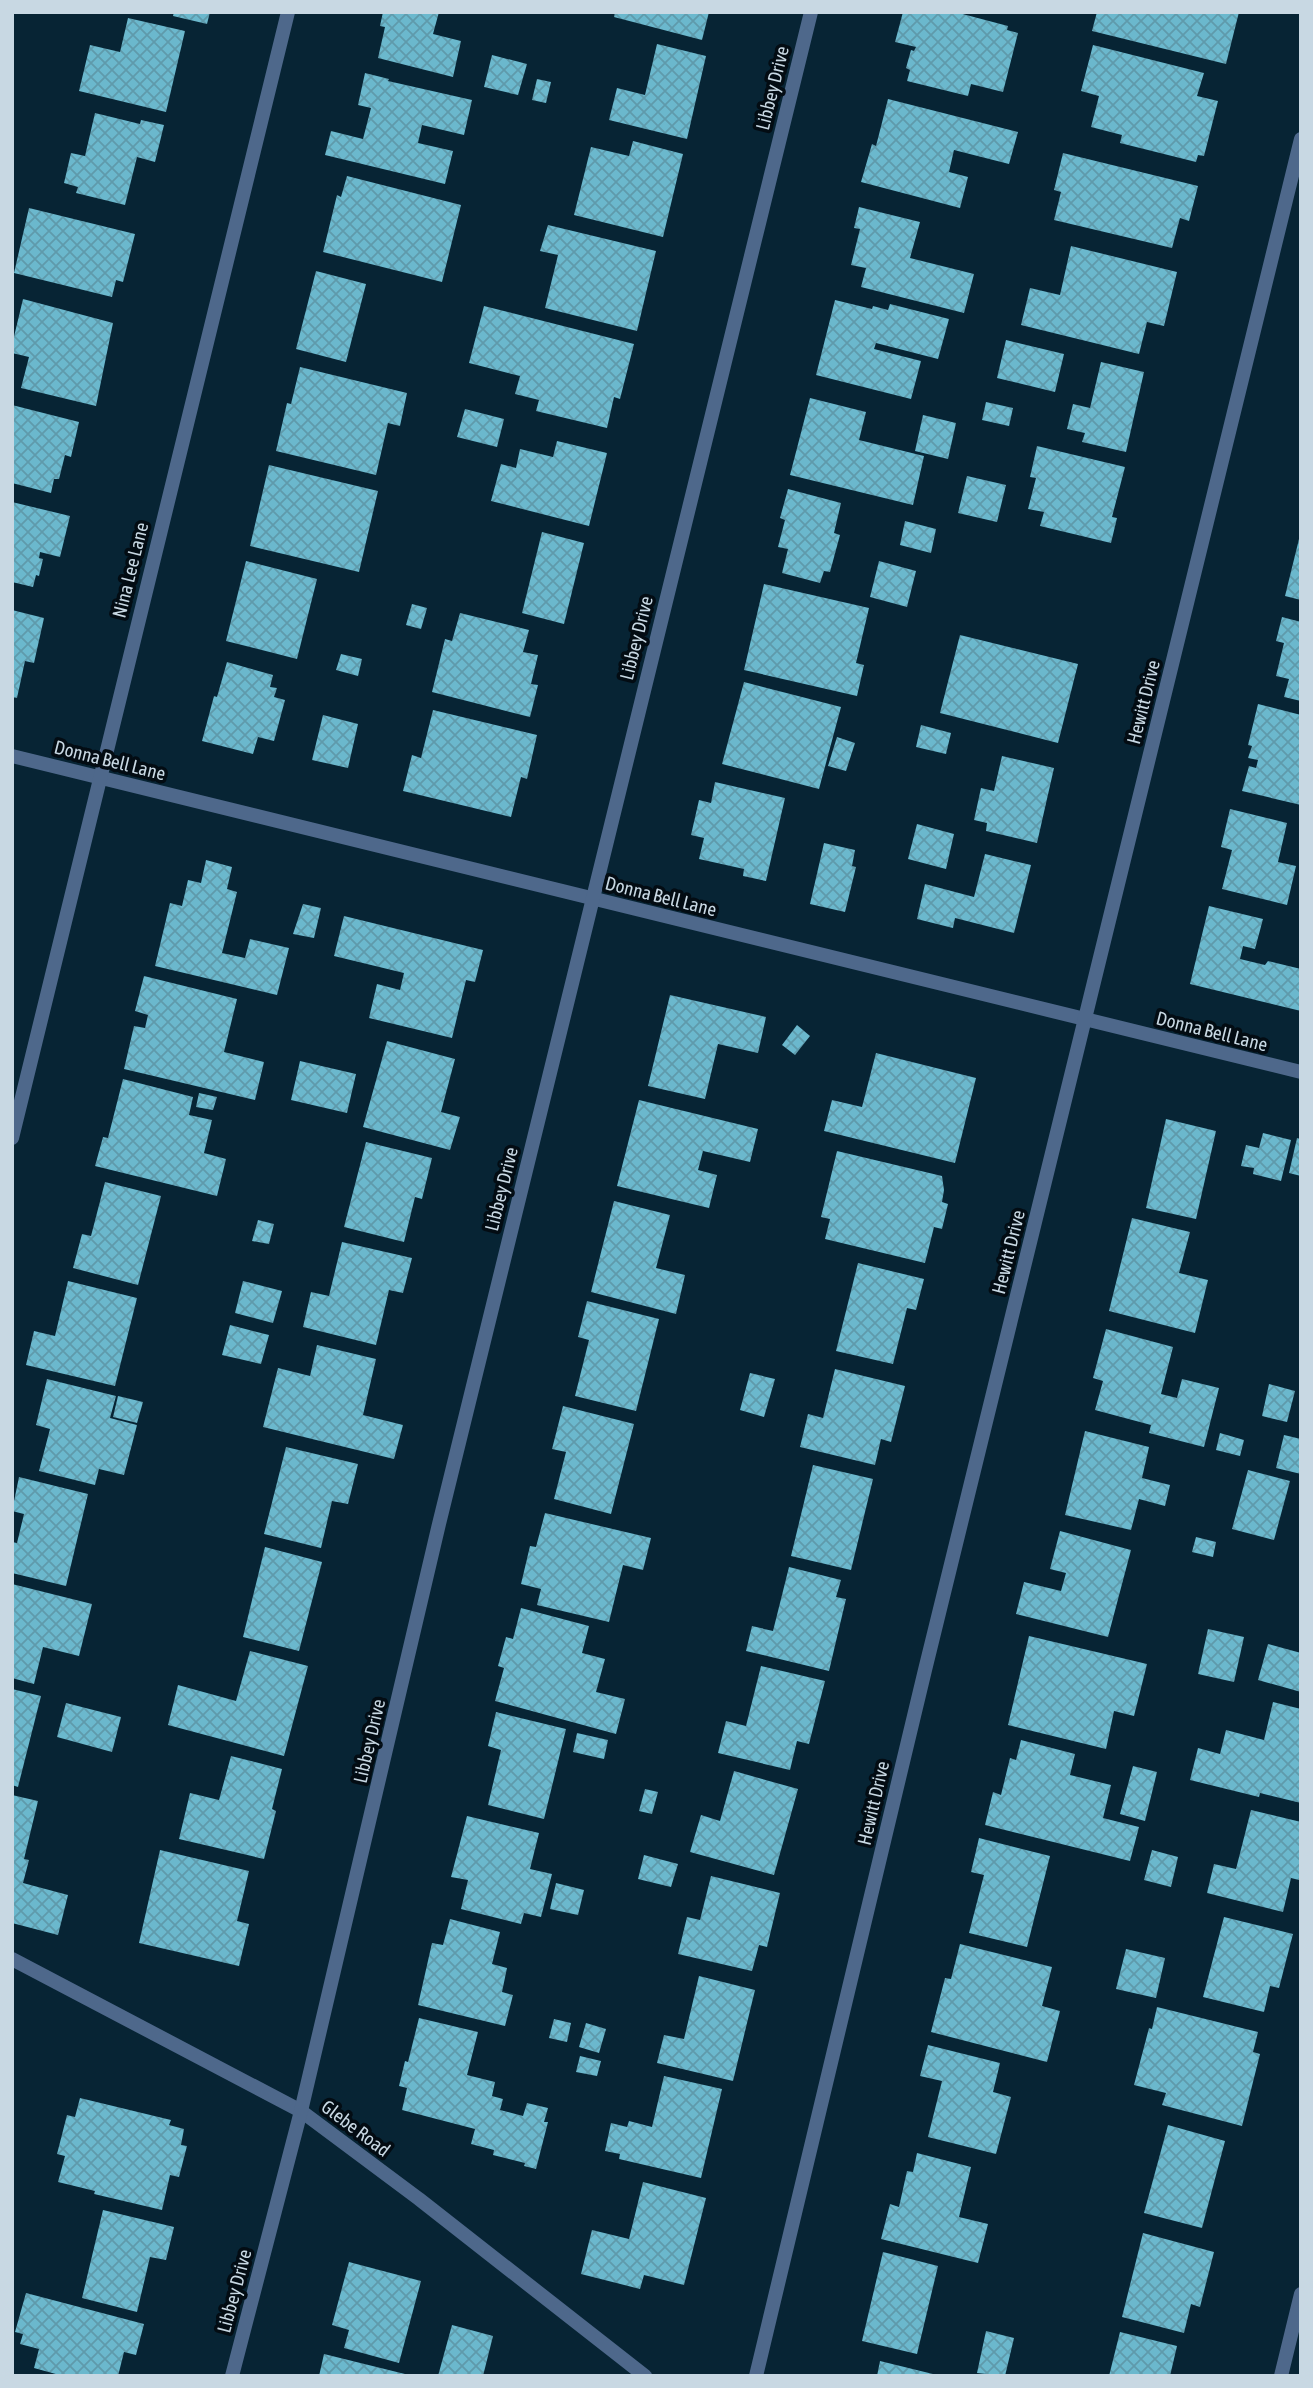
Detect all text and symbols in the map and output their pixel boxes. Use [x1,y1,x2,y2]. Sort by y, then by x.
street label: Libbey Drive [751,44,793,132]
street label: Nina Lee Lane [108,520,152,620]
street label: Libbey Drive [615,594,657,682]
street label: Hewitt Drive [1122,658,1164,746]
street label: Donna Bell Lane [52,736,168,784]
street label: Donna Bell Lane [603,872,719,920]
street label: Donna Bell Lane [1154,1007,1270,1055]
street label: Libbey Drive [480,1145,522,1233]
street label: Hewitt Drive [987,1208,1029,1296]
street label: Libbey Drive [349,1697,389,1785]
street label: Hewitt Drive [853,1759,893,1847]
street label: Glebe Road [317,2095,395,2161]
street label: Libbey Drive [212,2247,256,2335]

